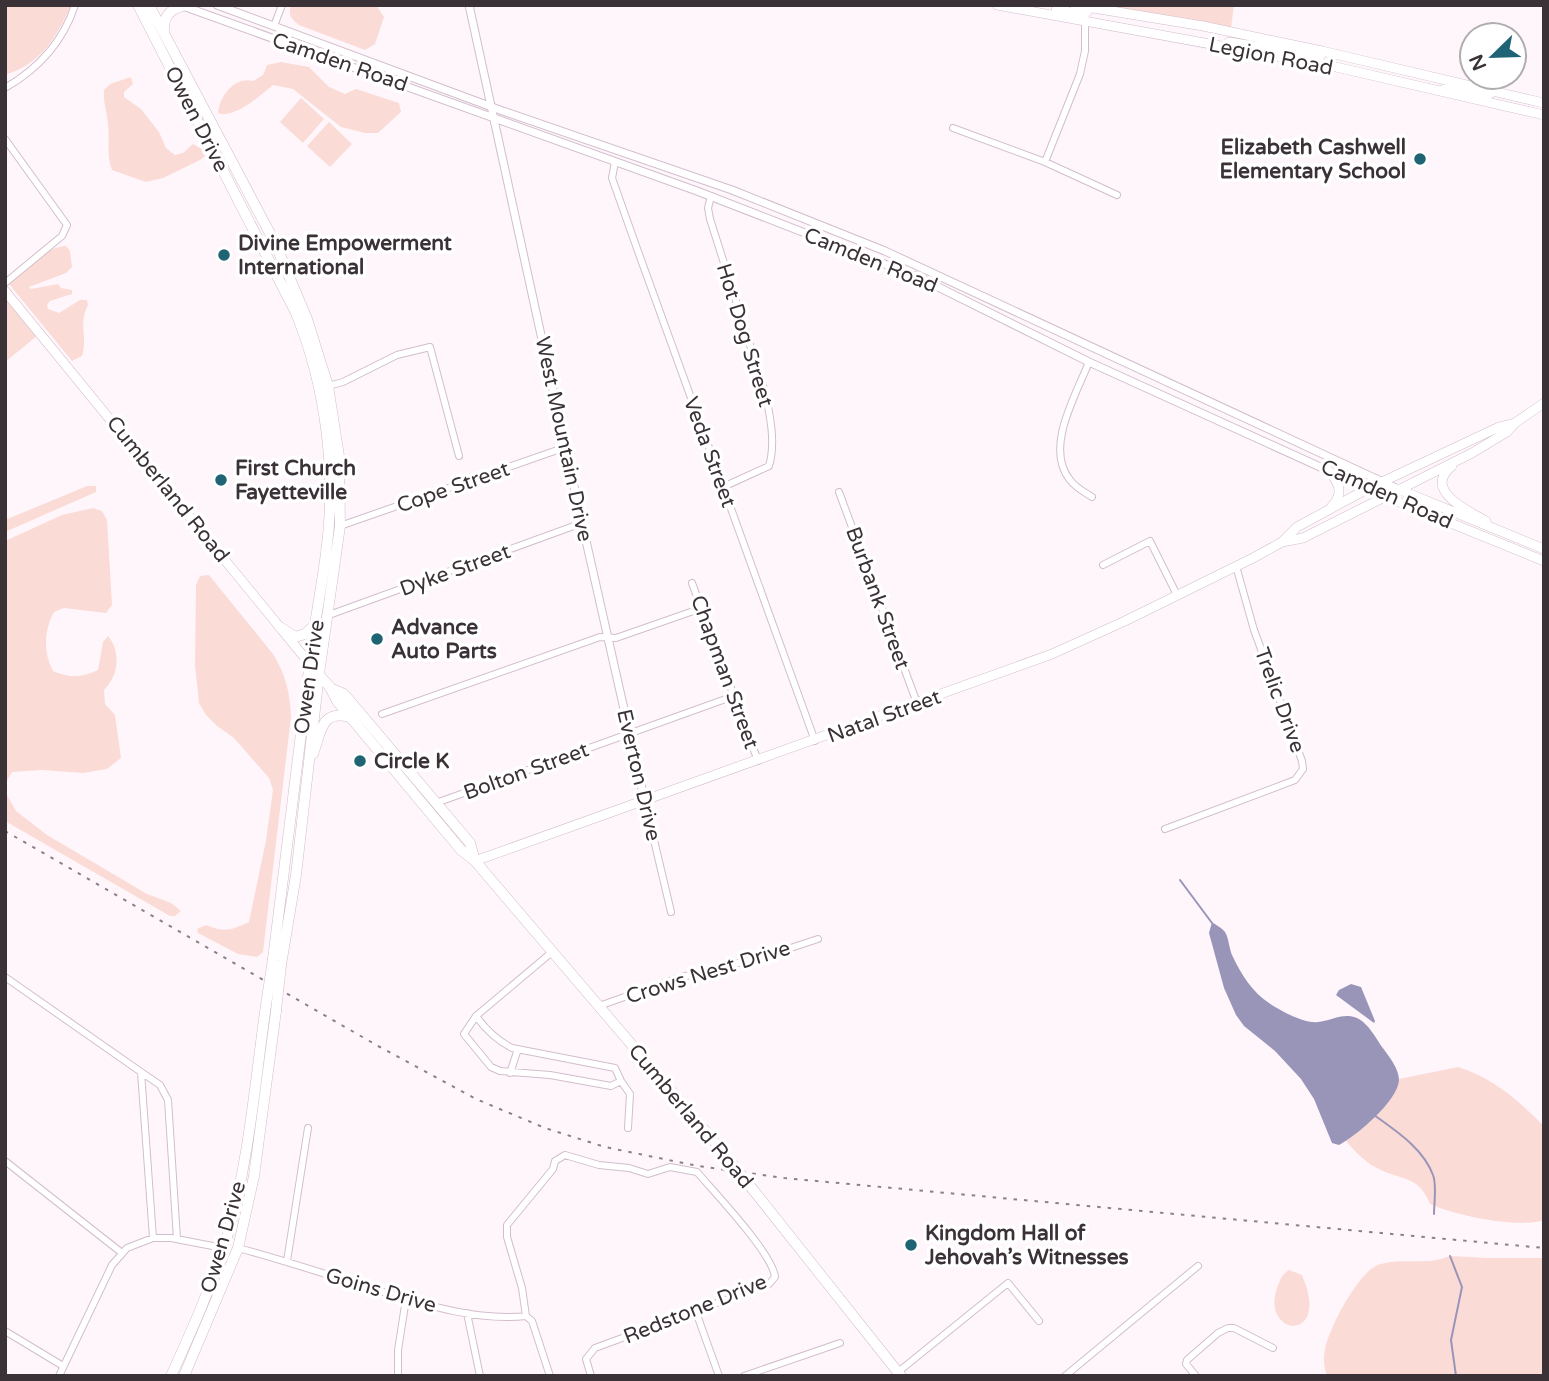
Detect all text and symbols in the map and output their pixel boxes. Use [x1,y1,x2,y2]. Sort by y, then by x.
north arrow [1458,21,1528,91]
street label: Camden Road [269,28,411,97]
street label: Legion Road [1207,32,1335,81]
text: N [1465,51,1491,74]
street label: Owen Drive [159,62,234,176]
place label: Elizabeth Cashwell Elementary School [1219,135,1406,184]
marker: Elizabeth Cashwell Elementary School [1412,151,1428,167]
street label: Camden Road [800,222,941,299]
place label: Divine Empowerment International [238,231,452,280]
marker: Divine Empowerment International [216,247,232,263]
street label: Hot Dog Street [711,260,778,410]
street label: West Mountain Drive [530,334,597,544]
street label: Veda Street [678,393,741,511]
street label: Cumberland Road [101,411,234,567]
street label: Camden Road [1317,454,1457,535]
place label: First Church Fayetteville [235,456,356,505]
street label: Cope Street [393,457,513,518]
marker: First Church Fayetteville [213,472,229,488]
street label: Burbank Street [840,523,915,673]
street label: Dyke Street [397,539,514,602]
street label: Chapman Street [685,592,764,752]
place label: Advance Auto Parts [391,615,497,664]
street label: Owen Drive [289,618,330,736]
marker: Advance Auto Parts [369,631,385,647]
street label: Trelic Drive [1249,644,1310,756]
street label: Natal Street [824,684,944,749]
street label: Everton Drive [611,707,666,844]
street label: Bolton Street [460,737,592,806]
place label: Circle K [374,749,449,774]
marker: Circle K [352,753,368,769]
street label: Crows Nest Drive [623,936,793,1009]
street label: Cumberland Road [623,1039,758,1194]
street label: Owen Drive [196,1178,251,1296]
place label: Kingdom Hall of Jehovah’s Witnesses [924,1221,1129,1270]
marker: Kingdom Hall of Jehovah’s Witnesses [903,1237,919,1253]
street label: Goins Drive [323,1263,439,1318]
street label: Redstone Drive [620,1269,771,1350]

